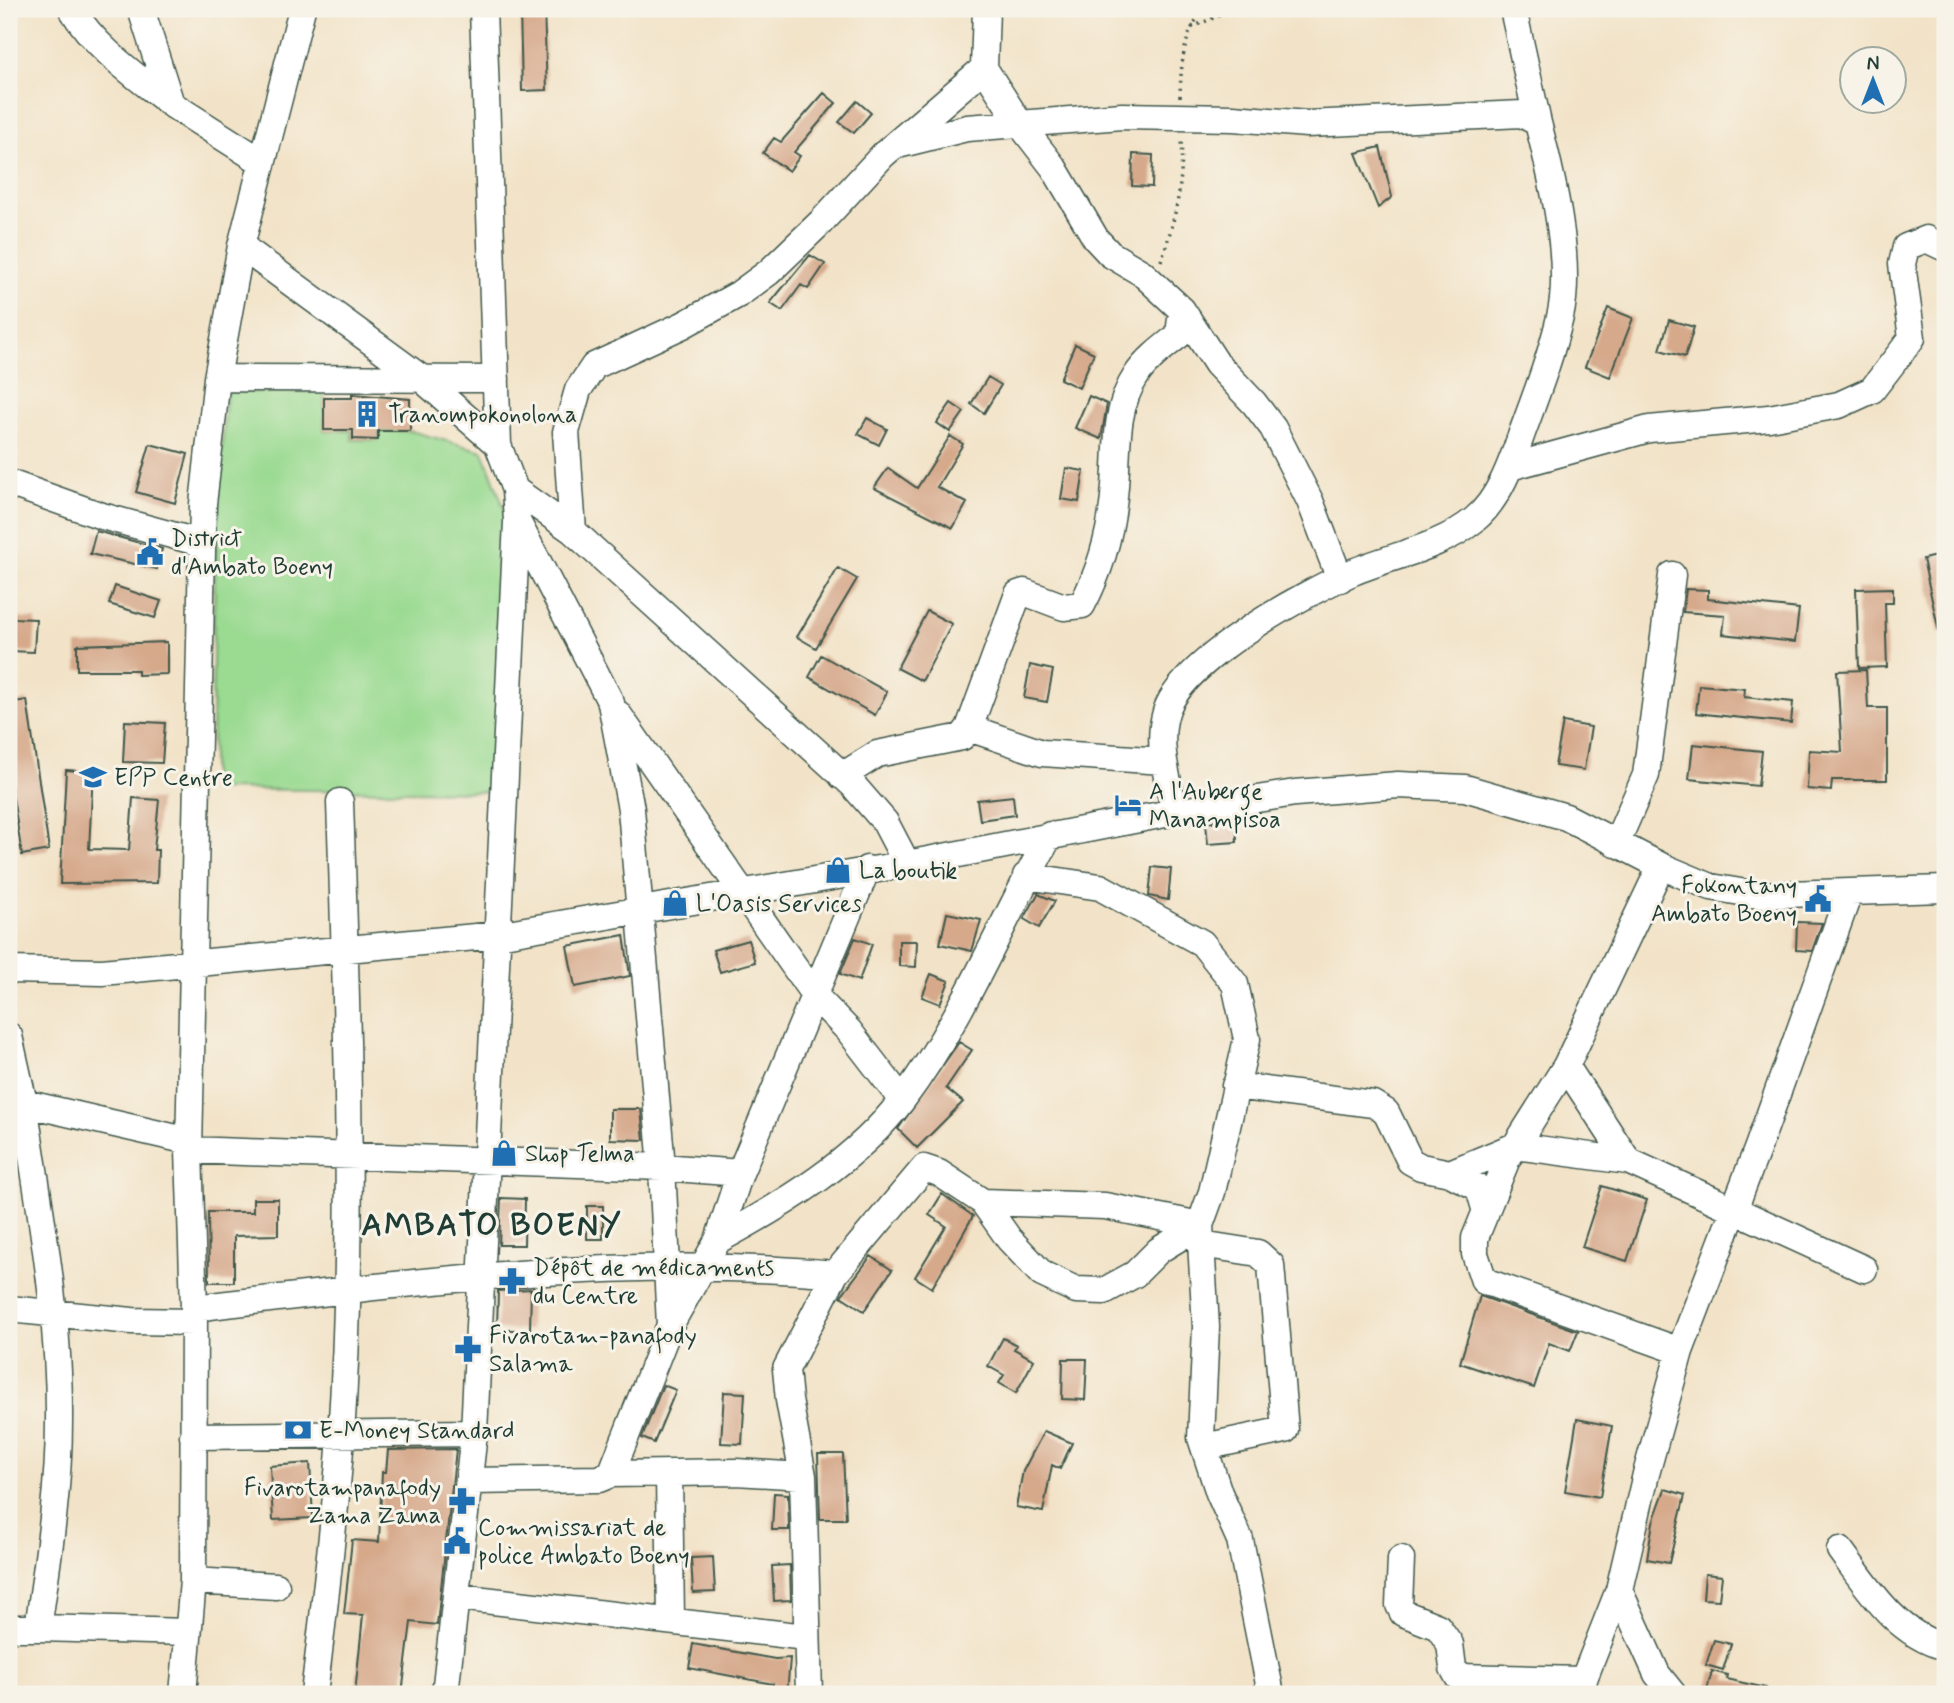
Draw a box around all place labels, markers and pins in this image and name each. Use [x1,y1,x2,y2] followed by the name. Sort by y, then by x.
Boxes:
[352,399,382,429] building icon: Tranompokonolona
[388,400,577,431] place label: Tranompokonolona
[171,524,333,583] place label: District d'Ambato Boeny
[135,537,165,567] public building icon: District d'Ambato Boeny
[78,762,108,792] school or university icon: EPP Centre
[114,763,233,794] place label: EPP Centre
[1149,777,1281,836] place label: A l'Auberge Manampisoa
[1113,790,1143,820] hotel icon: A l'Auberge Manampisoa
[823,855,853,885] shop icon: La boutik
[859,856,957,887] place label: La boutik
[1651,871,1797,930] place label: Fokontany Ambato Boeny
[1803,884,1833,914] public building icon: Fokontany Ambato Boeny
[660,888,690,918] shop icon: L'Oasis Services
[696,889,862,920] place label: L'Oasis Services
[489,1138,519,1168] shop icon: Shop Telma
[525,1139,635,1170] place label: Shop Telma
[533,1253,774,1312] place label: Dépôt de médicaments du Centre
[497,1266,527,1296] pharmacy icon: Dépôt de médicaments du Centre
[489,1321,697,1380] place label: Fivarotam-panafody Salama
[453,1334,483,1364] pharmacy icon: Fivarotam-panafody Salama
[283,1415,313,1445] bank icon: E-Money Standard
[319,1416,515,1447] place label: E-Money Standard
[244,1473,441,1532] place label: Fivarotampanafody Zama Zama
[447,1486,477,1516] pharmacy icon: Fivarotampanafody Zama Zama
[478,1513,690,1572] place label: Commissariat de police Ambato Boeny
[442,1526,472,1556] public building icon: Commissariat de police Ambato Boeny

